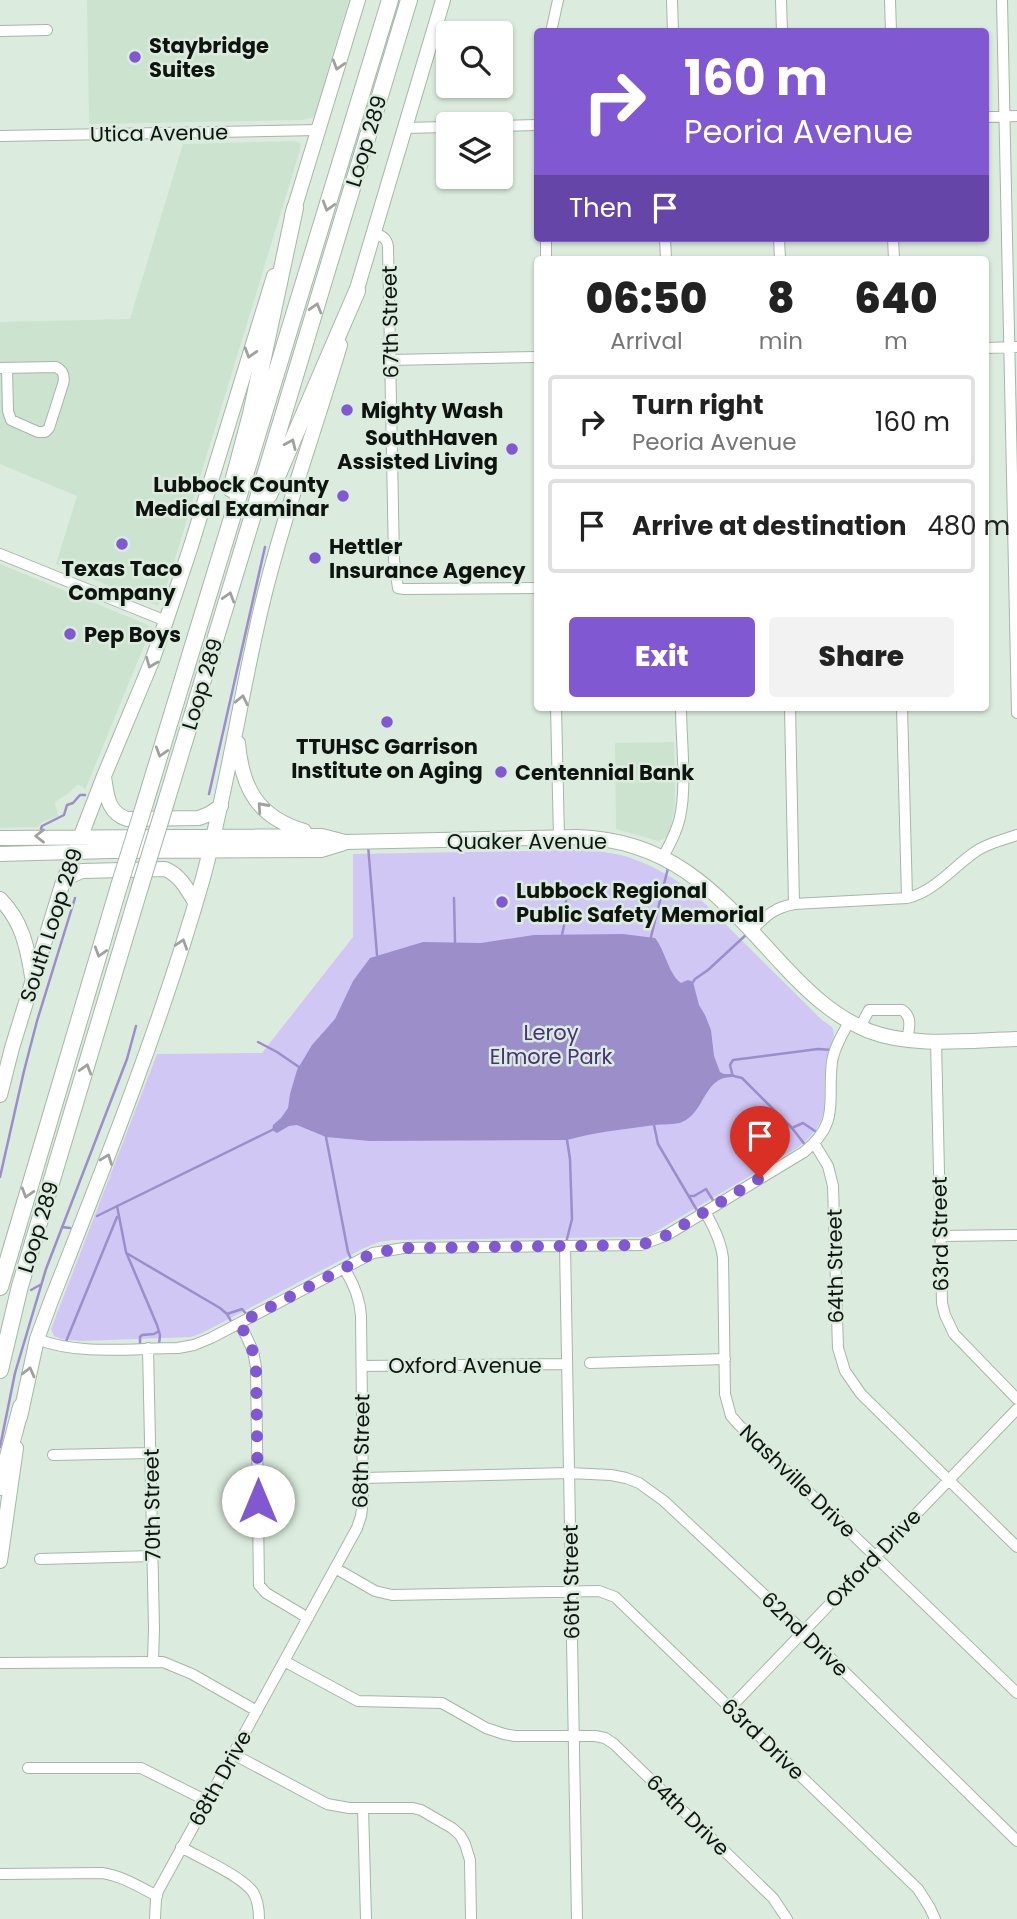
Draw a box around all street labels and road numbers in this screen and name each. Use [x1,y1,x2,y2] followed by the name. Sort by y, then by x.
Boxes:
[338,92,394,190] street label: Loop 289
[90,117,228,149] street label: Utica Avenue
[375,265,405,379] street label: 67th Street
[174,635,230,733] street label: Loop 289
[447,827,607,856] street label: Quaker Avenue
[12,844,90,1006] street label: South Loop 289
[925,1176,955,1292] street label: 63rd Street
[10,1178,66,1276] street label: Loop 289
[820,1208,850,1324] street label: 64th Street
[388,1351,542,1380] street label: Oxford Avenue
[346,1393,376,1509] street label: 68th Street
[733,1418,863,1544] street label: Nashville Drive
[137,1448,167,1562] street label: 70th Street
[818,1502,928,1614] street label: Oxford Drive
[555,1524,587,1640] street label: 66th Street
[755,1585,855,1683] street label: 62nd Drive
[715,1692,811,1786] street label: 63rd Drive
[182,1725,258,1831] street label: 68th Drive
[640,1768,736,1862] street label: 64th Drive

